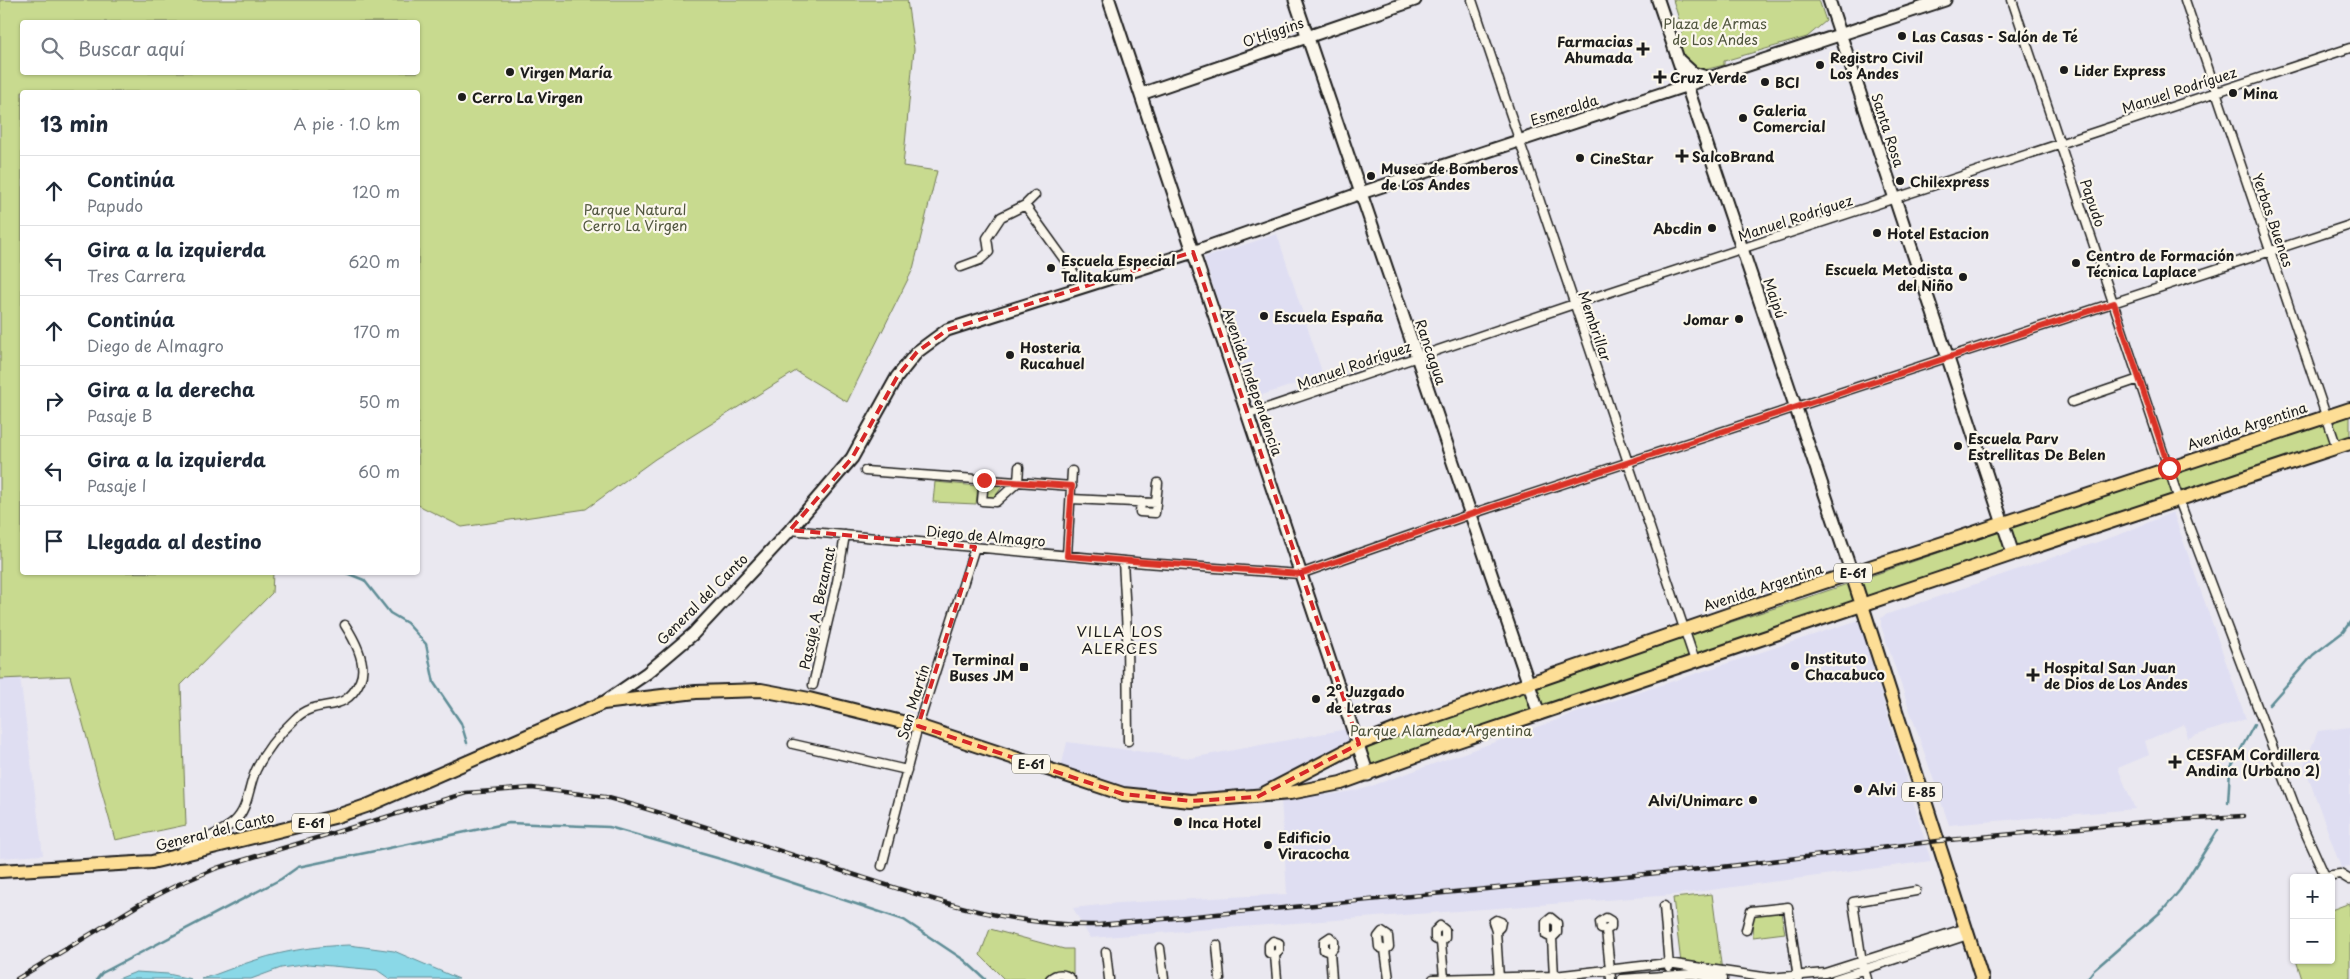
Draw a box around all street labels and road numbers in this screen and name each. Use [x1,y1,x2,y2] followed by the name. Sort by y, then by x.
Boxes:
[1239,12,1307,52] street label: O'Higgins
[2119,61,2239,118] street label: Manuel Rodríguez
[1527,89,1601,131] street label: Esmeralda
[1866,90,1910,170] street label: Santa Rosa
[2247,170,2299,270] street label: Yerbas Buenas
[2075,176,2111,230] street label: Papudo
[1735,189,1855,246] street label: Manuel Rodríguez
[1758,275,1792,321] street label: Maipú
[1573,288,1617,365] street label: Membrillar
[1218,305,1288,459] street label: Avenida Independencia
[1410,316,1452,388] street label: Rancagua
[1294,336,1414,394] street label: Manuel Rodríguez
[2184,397,2310,455] street label: Avenida Argentina
[926,520,1047,552] street label: Diego de Almagro
[794,545,840,671] street label: Pasaje A. Bezamat
[652,548,753,649] street label: General del Canto
[1700,558,1826,616] street label: Avenida Argentina
[1834,564,1872,582] road number: E-61
[892,662,934,742] street label: San Martín
[1012,754,1050,774] road number: E-61
[1902,782,1942,802] road number: E-85
[153,806,277,856] street label: General del Canto
[292,814,330,832] road number: E-61

